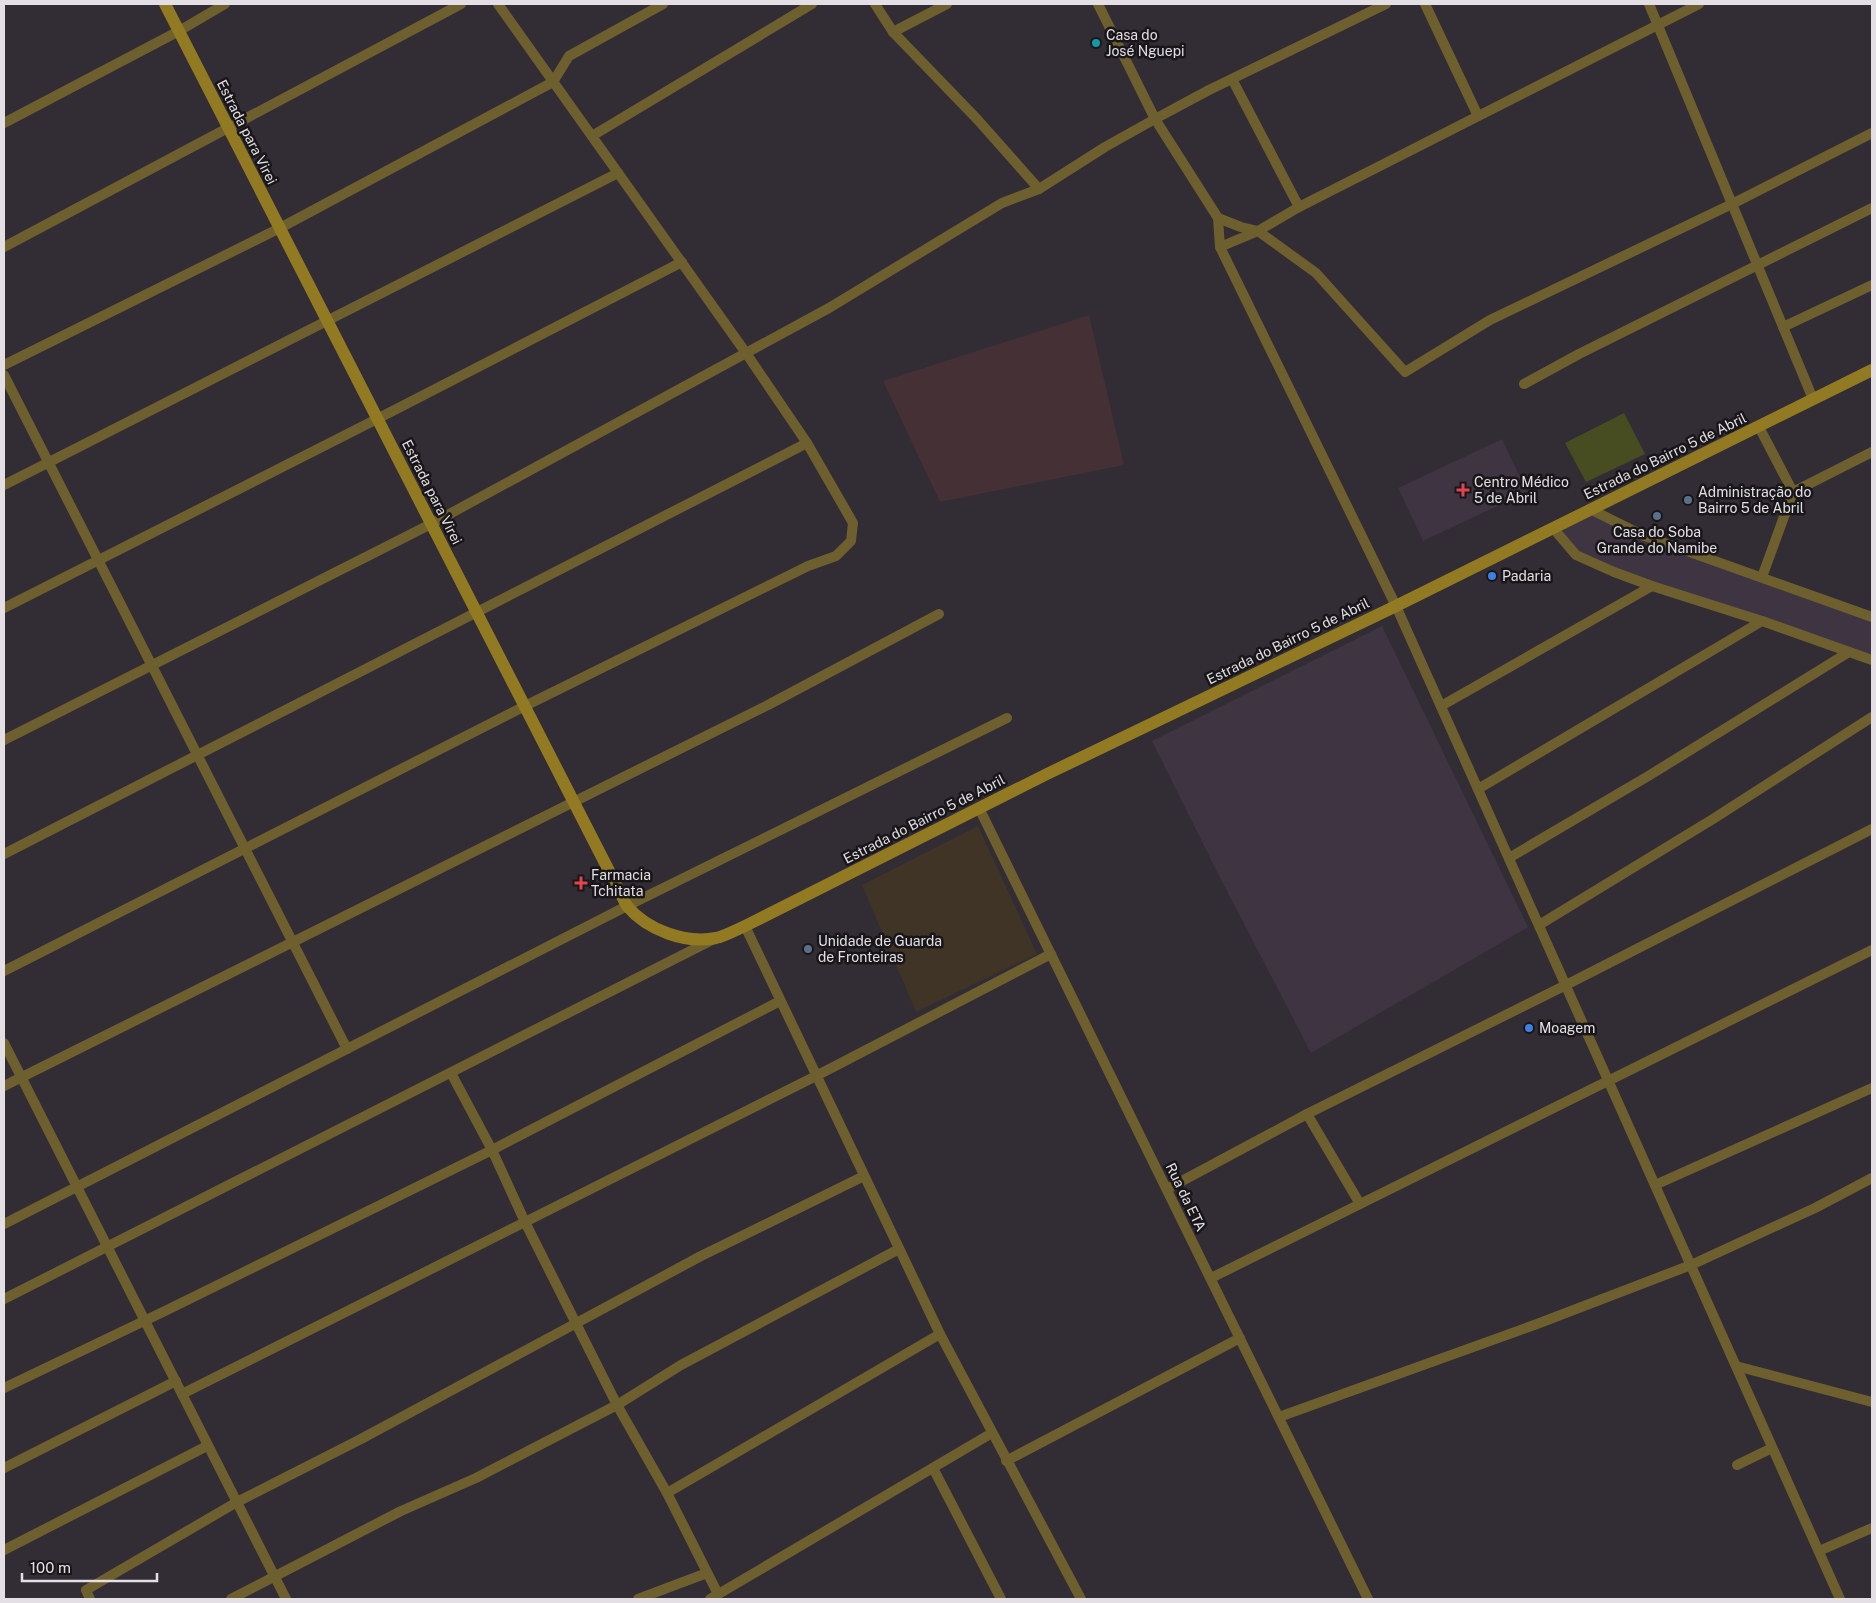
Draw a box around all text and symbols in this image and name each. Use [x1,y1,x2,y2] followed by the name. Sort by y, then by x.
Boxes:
[1106,27,1184,59] place label: Casa do José Nguepi
[1090,37,1102,49] marker: Casa do José Nguepi
[214,77,280,187] street label: Estrada para Virei
[1581,410,1749,502] street label: Estrada do Bairro 5 de Abril
[399,437,465,547] street label: Estrada para Virei
[1474,474,1569,506] place label: Centro Médico 5 de Abril
[1456,483,1470,497] marker: Centro Médico 5 de Abril
[1698,484,1811,516] place label: Administração do Bairro 5 de Abril
[1682,494,1694,506] marker: Administração do Bairro 5 de Abril
[1651,510,1663,522] marker: Casa do Soba Grande do Namibe
[1597,524,1717,556] place label: Casa do Soba Grande do Namibe
[1502,568,1551,584] place label: Padaria
[1486,570,1498,582] marker: Padaria
[1204,595,1372,687] street label: Estrada do Bairro 5 de Abril
[841,771,1007,867] street label: Estrada do Bairro 5 de Abril
[591,867,651,899] place label: Farmacia Tchitata
[575,877,587,889] marker: Farmacia Tchitata
[818,933,942,965] place label: Unidade de Guarda de Fronteiras
[802,943,814,955] marker: Unidade de Guarda de Fronteiras
[1539,1020,1595,1036] place label: Moagem
[1523,1022,1535,1034] marker: Moagem
[1163,1160,1209,1234] street label: Rua da ETA
[22,1550,158,1582] scale bar
[30,1559,71,1576] text: 100 m

